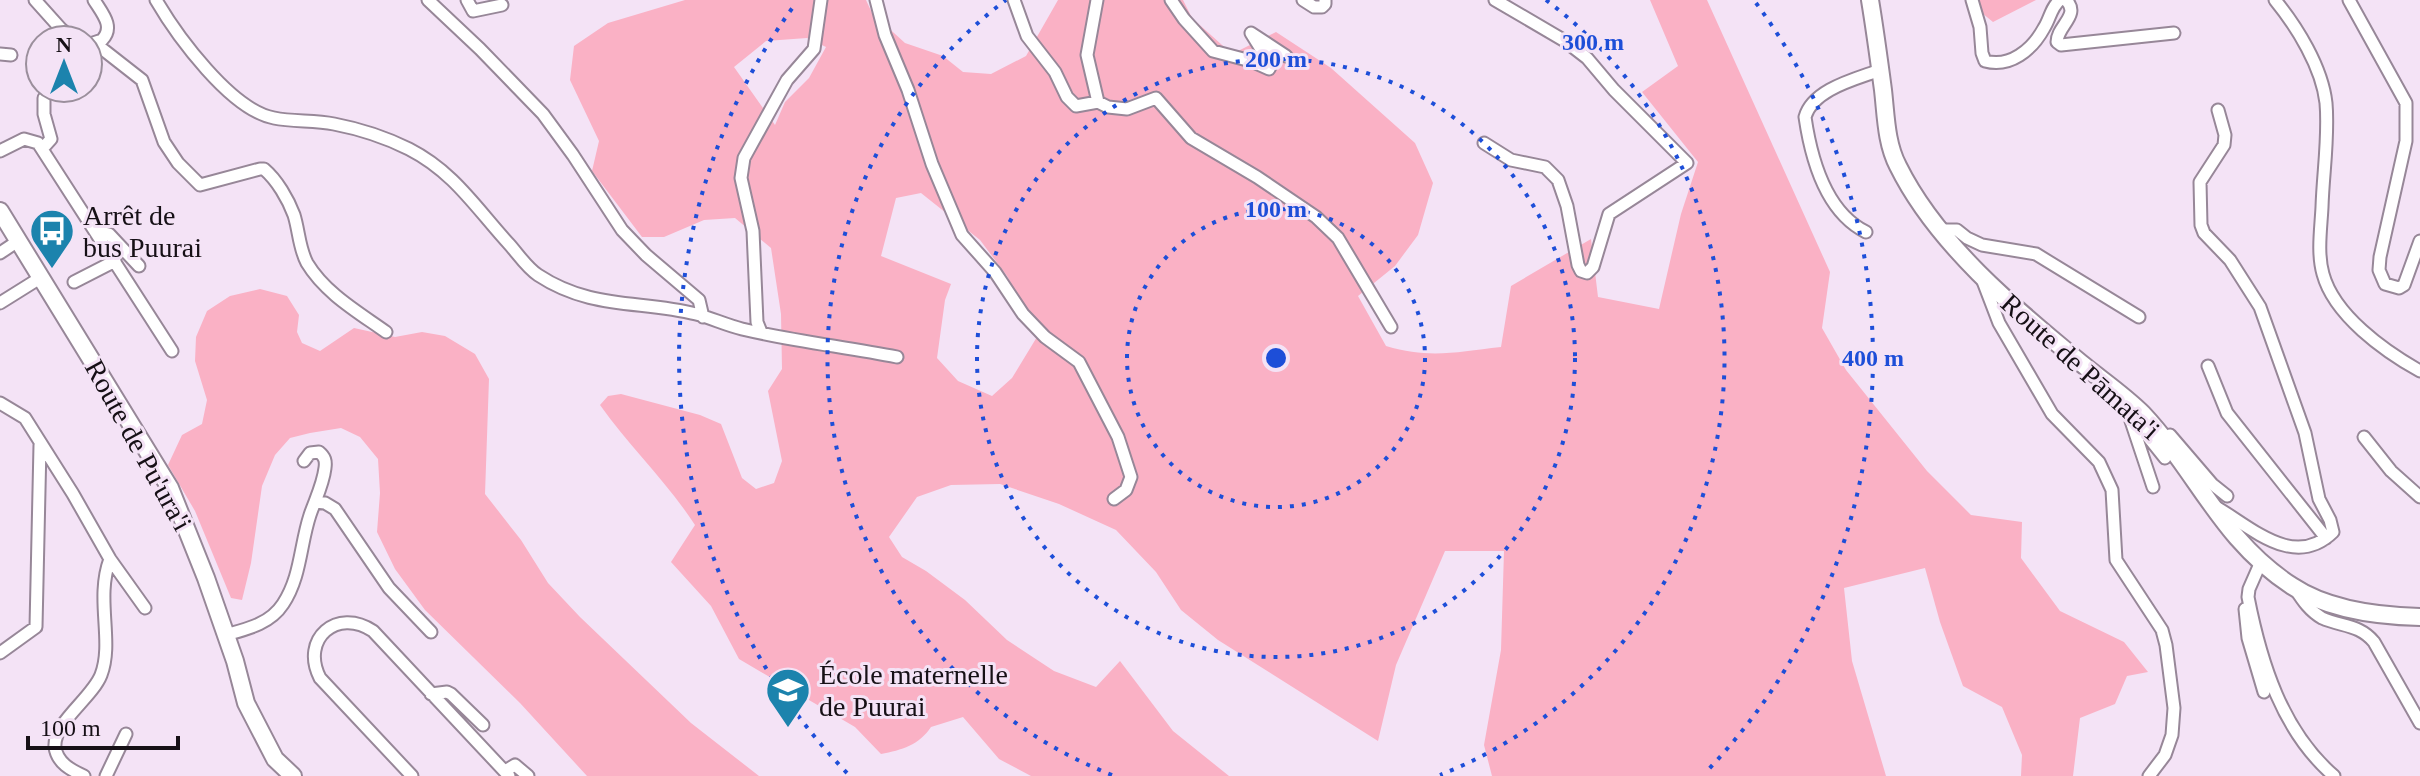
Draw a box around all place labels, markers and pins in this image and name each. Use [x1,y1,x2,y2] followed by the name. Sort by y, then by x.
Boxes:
[83,200,202,263] place label: Arrêt de bus Puurai
[28,207,76,270] bus stop icon: Arrêt de bus Puurai
[1262,344,1290,372] centre of rings
[819,659,1008,722] place label: École maternelle de Puurai
[764,666,812,729] school or university icon: École maternelle de Puurai

